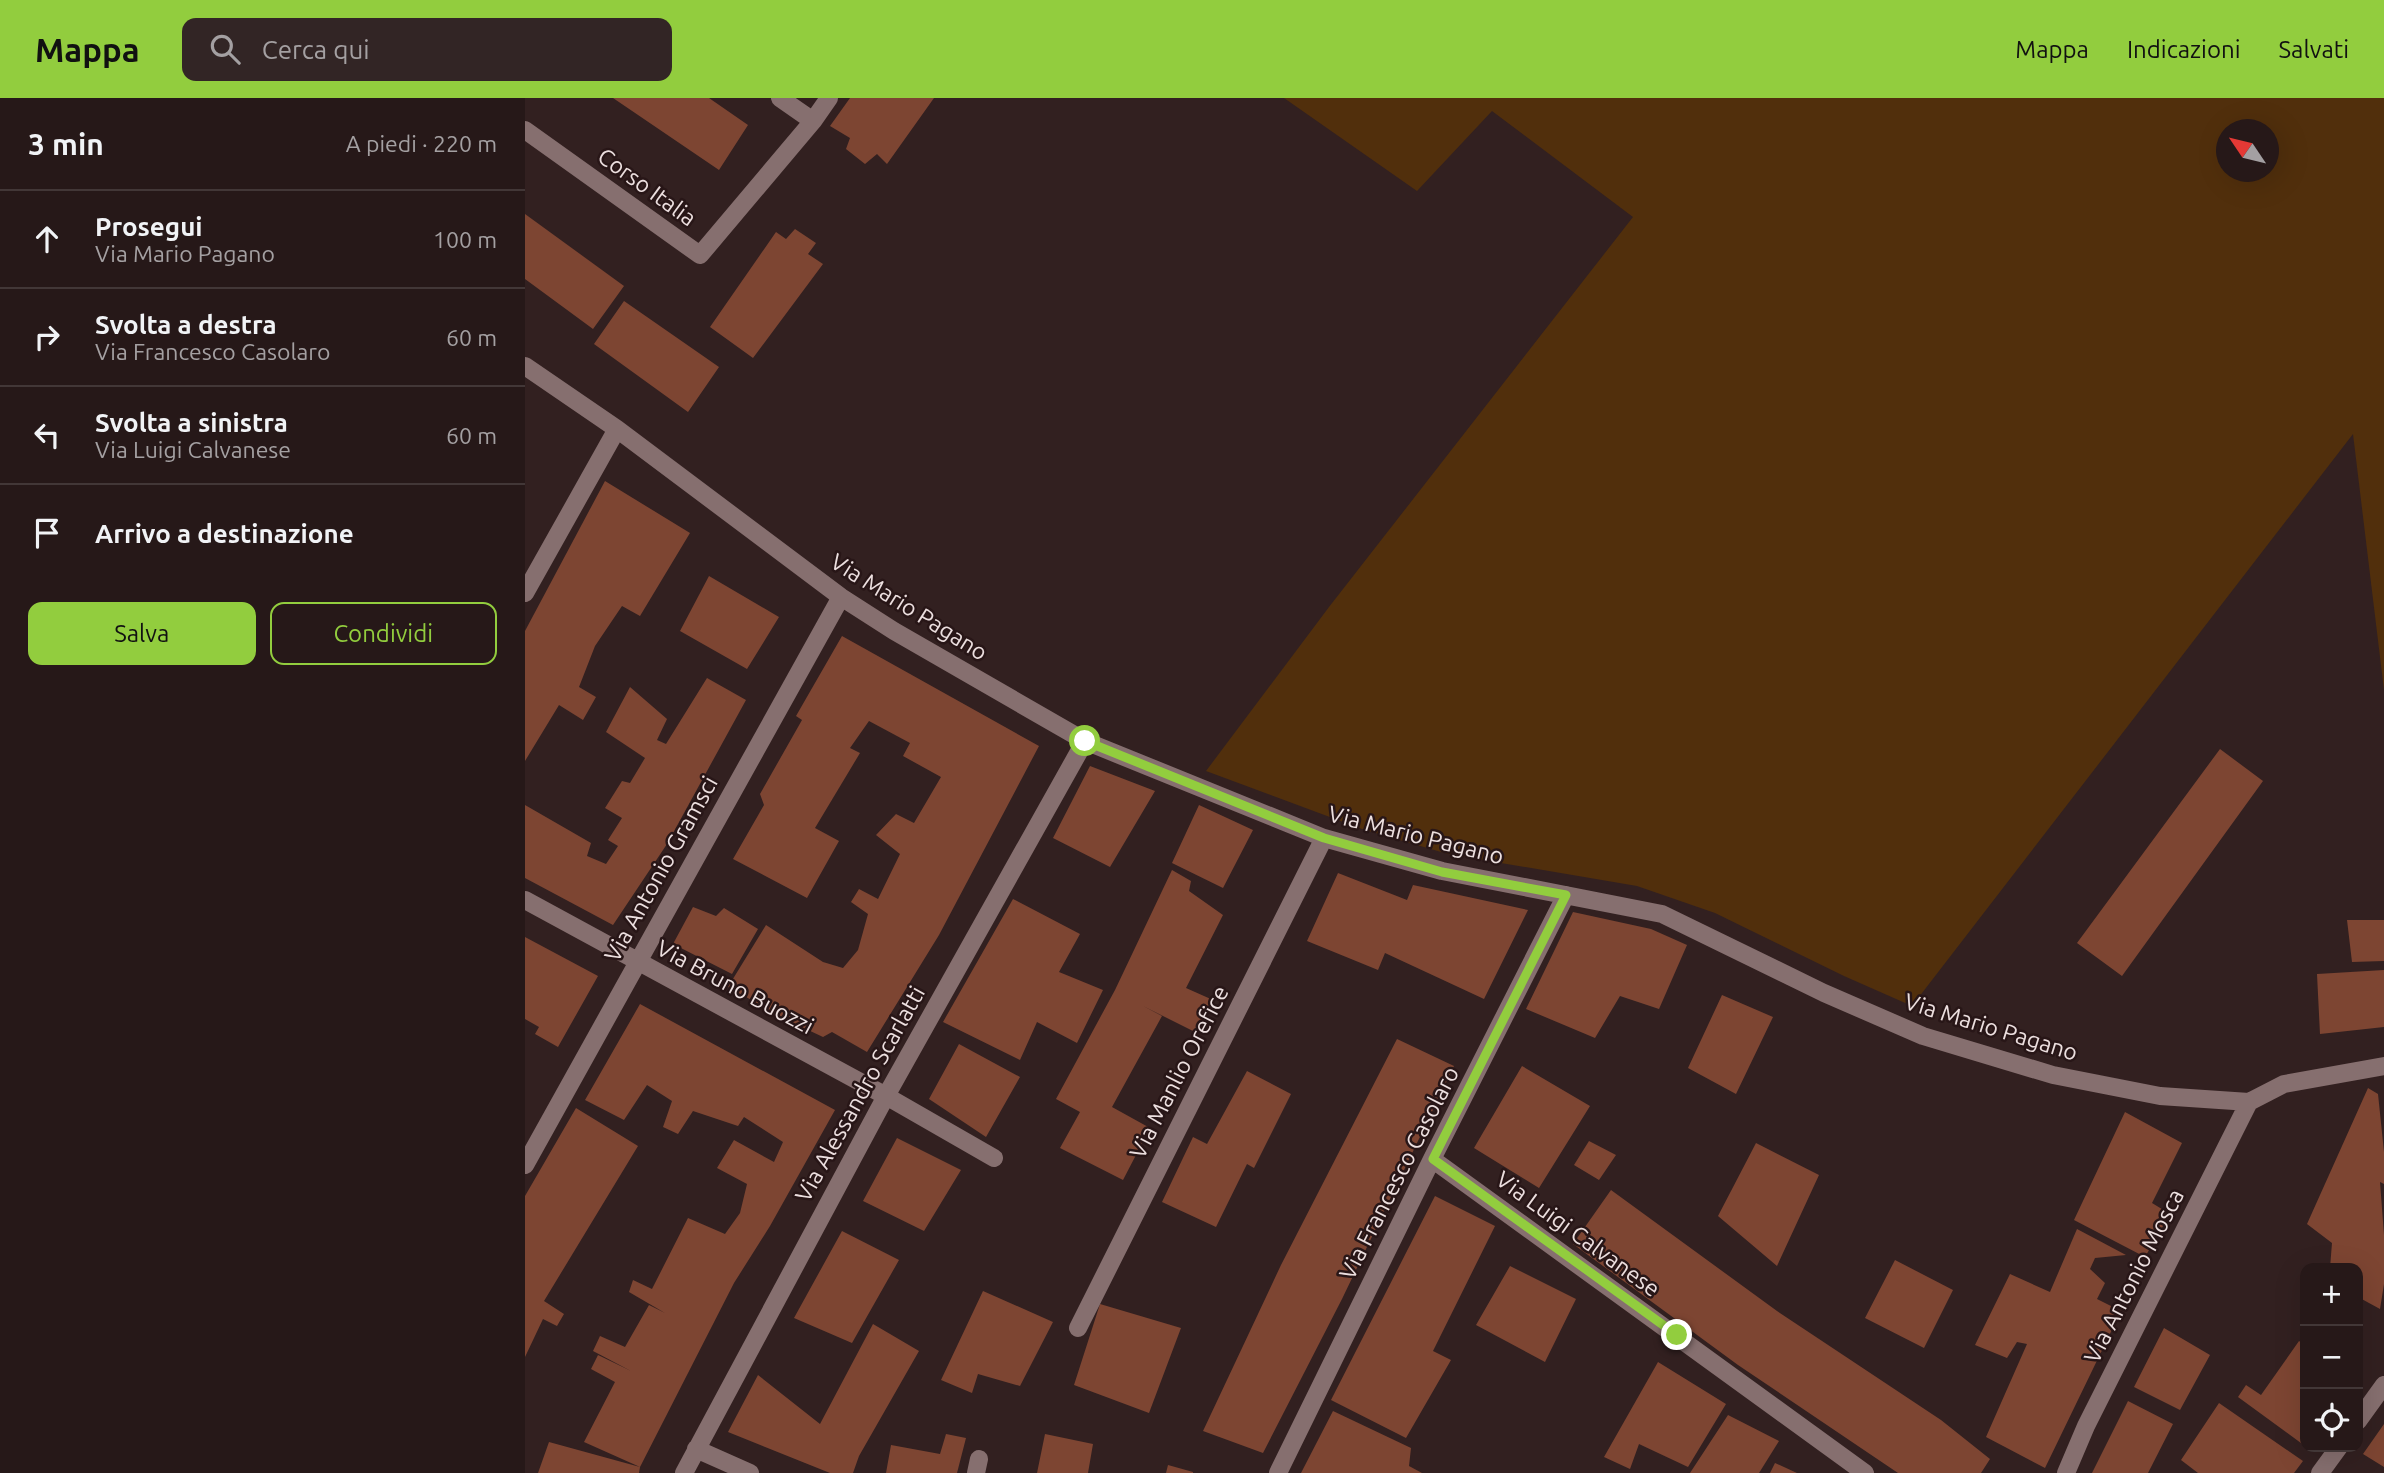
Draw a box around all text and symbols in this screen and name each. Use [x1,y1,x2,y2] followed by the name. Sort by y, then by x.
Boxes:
[182,18,672,81] search box
[206,30,244,68] icon: search
[35,31,140,68] text: Mappa
[262,35,370,64] text: Cerca qui
[2015,36,2089,63] text: Mappa
[2127,36,2241,63] text: Indicazioni
[2279,36,2349,63] text: Salvati
[2216,119,2279,182] north arrow
[28,127,104,161] text: 3 min
[346,131,497,156] text: A piedi · 220 m
[593,143,701,231] street label: Corso Italia
[95,212,203,241] text: Prosegui
[28,220,66,258] icon: ahead
[433,227,497,252] text: 100 m
[95,241,275,266] text: Via Mario Pagano
[95,310,277,339] text: Svolta a destra
[28,318,66,356] icon: right
[446,325,497,350] text: 60 m
[95,339,330,364] text: Via Francesco Casolaro
[95,408,288,437] text: Svolta a sinistra
[28,416,66,454] icon: left
[446,423,497,448] text: 60 m
[95,437,291,462] text: Via Luigi Calvanese
[28,514,66,552] icon: arrive
[95,519,354,548] text: Arrivo a destinazione
[826,548,992,665] street label: Via Mario Pagano
[28,602,256,665] button: Salva
[270,602,497,665] button: Condividi
[1069,725,1100,756] route start
[599,772,722,966] street label: Via Antonio Gramsci
[1326,801,1506,868] street label: Via Mario Pagano
[653,935,818,1038] street label: Via Bruno Buozzi
[1124,981,1233,1162] street label: Via Manlio Orefice
[790,982,929,1206] street label: Via Alessandro Scarlatti
[1901,988,2081,1065] street label: Via Mario Pagano
[1334,1062,1463,1283] street label: Via Francesco Casolaro
[1492,1166,1665,1301] street label: Via Luigi Calvanese
[2079,1185,2188,1367] street label: Via Antonio Mosca
[2300,1263,2363,1452] map controls
[2300,1263,2363,1326] button: +
[1661,1319,1692,1350] route end
[2300,1326,2363,1389] button: −
[2300,1389,2363,1452] button: locate

